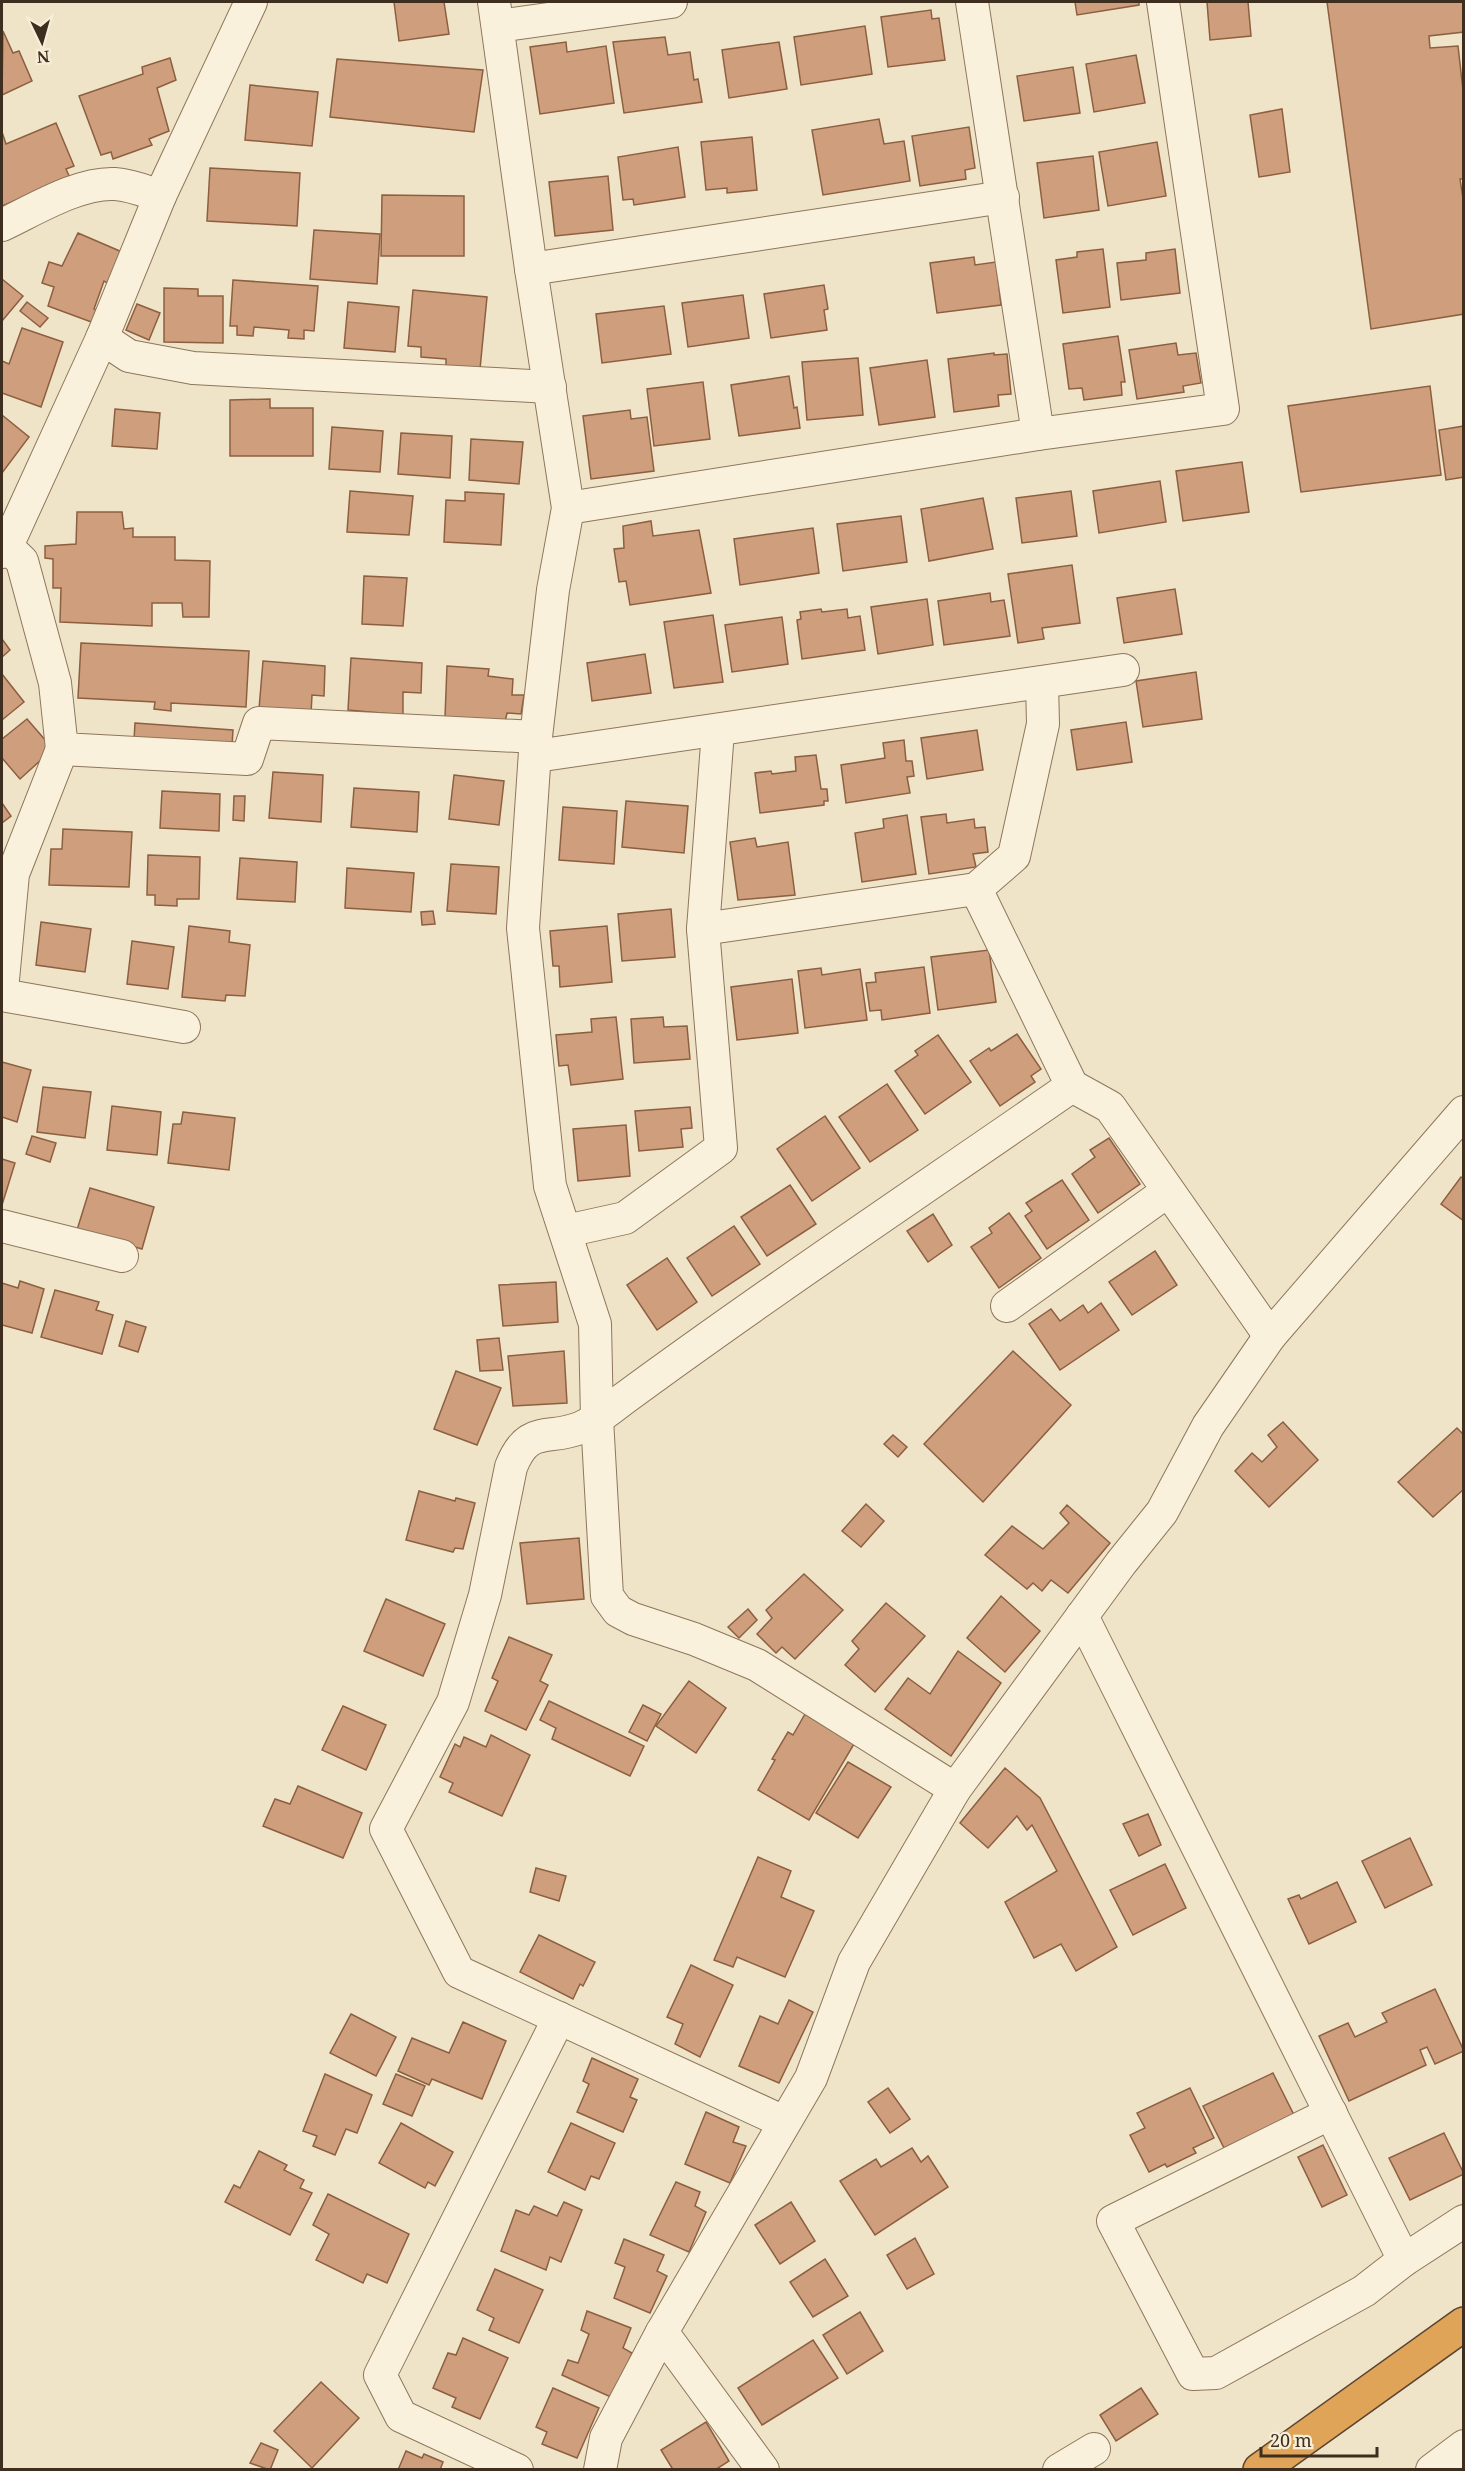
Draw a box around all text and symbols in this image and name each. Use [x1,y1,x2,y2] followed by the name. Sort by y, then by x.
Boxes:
[12,12,72,72] north arrow
[36,45,51,68] text: N
[1261,2420,1376,2458] scale bar
[1270,2428,1312,2452] text: 20 m

